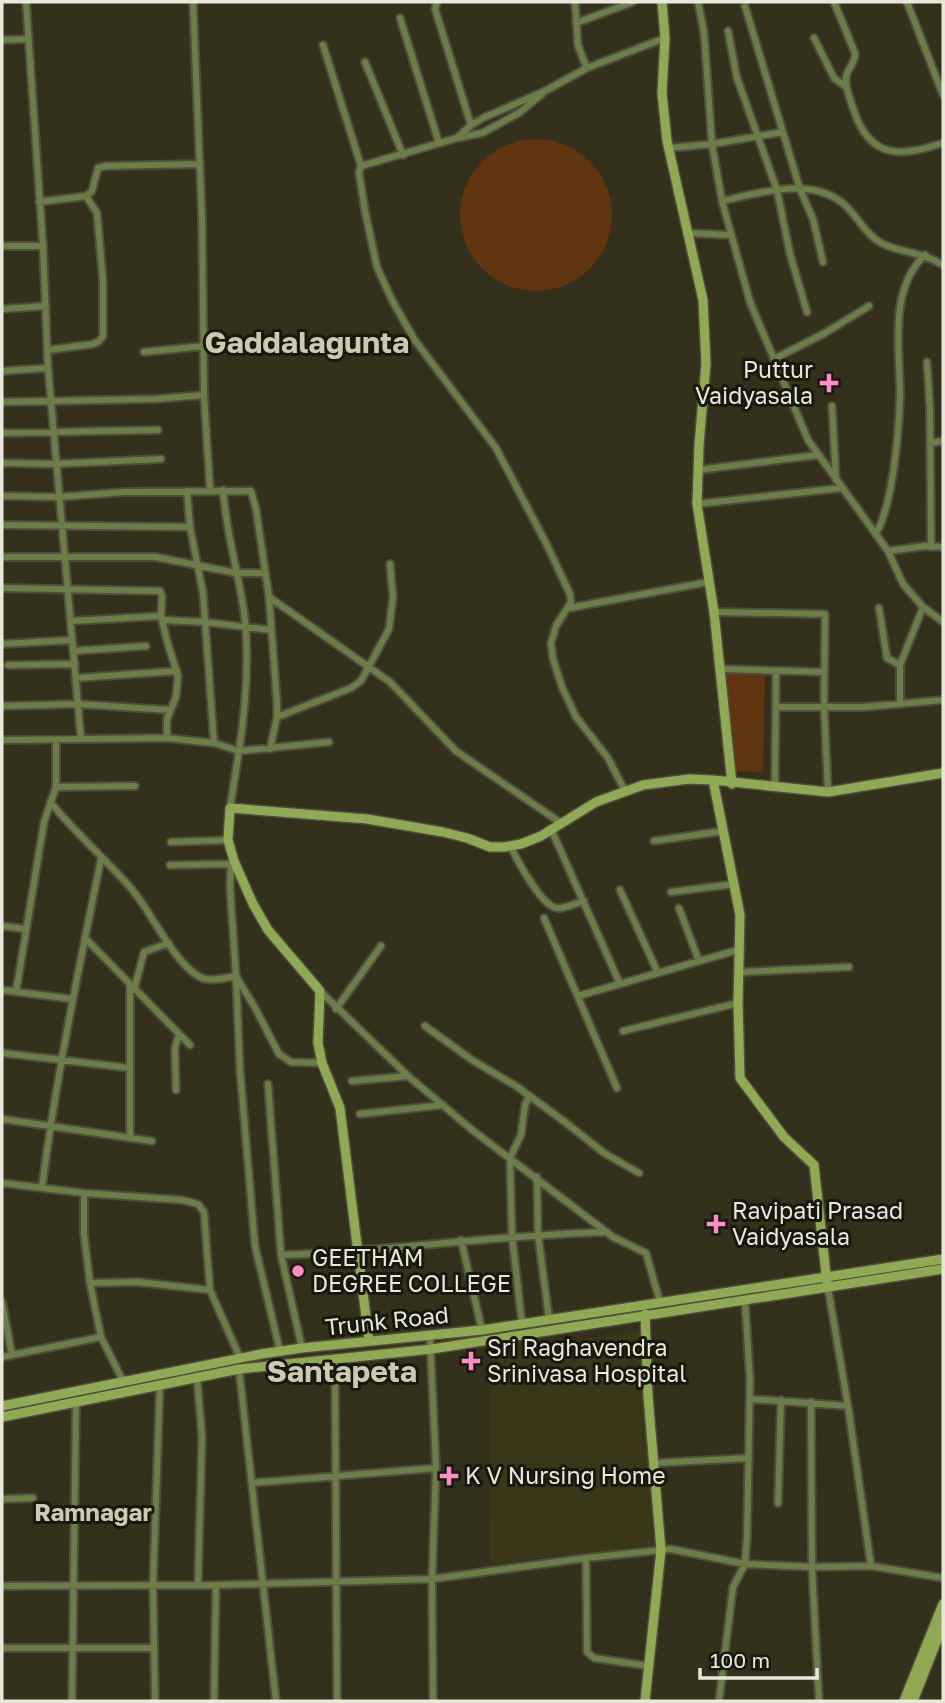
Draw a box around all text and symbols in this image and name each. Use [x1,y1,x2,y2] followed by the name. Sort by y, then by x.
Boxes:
[204,324,410,360] district label: Gaddalagunta
[695,355,813,409] place label: Puttur Vaidyasala
[819,373,839,393] marker: Puttur Vaidyasala
[732,1196,903,1250] place label: Ravipati Prasad Vaidyasala
[706,1214,726,1234] marker: Ravipati Prasad Vaidyasala
[312,1243,511,1297] place label: GEETHAM DEGREE COLLEGE
[290,1263,306,1279] marker: GEETHAM DEGREE COLLEGE
[324,1300,450,1340] street label: Trunk Road
[487,1333,687,1387] place label: Sri Raghavendra Srinivasa Hospital
[461,1351,481,1371] marker: Sri Raghavendra Srinivasa Hospital
[267,1353,417,1389] district label: Santapeta
[465,1461,666,1489] place label: K V Nursing Home
[439,1466,459,1486] marker: K V Nursing Home
[34,1497,152,1526] district label: Ramnagar
[700,1636,817,1680] scale bar
[710,1647,770,1673] text: 100 m

